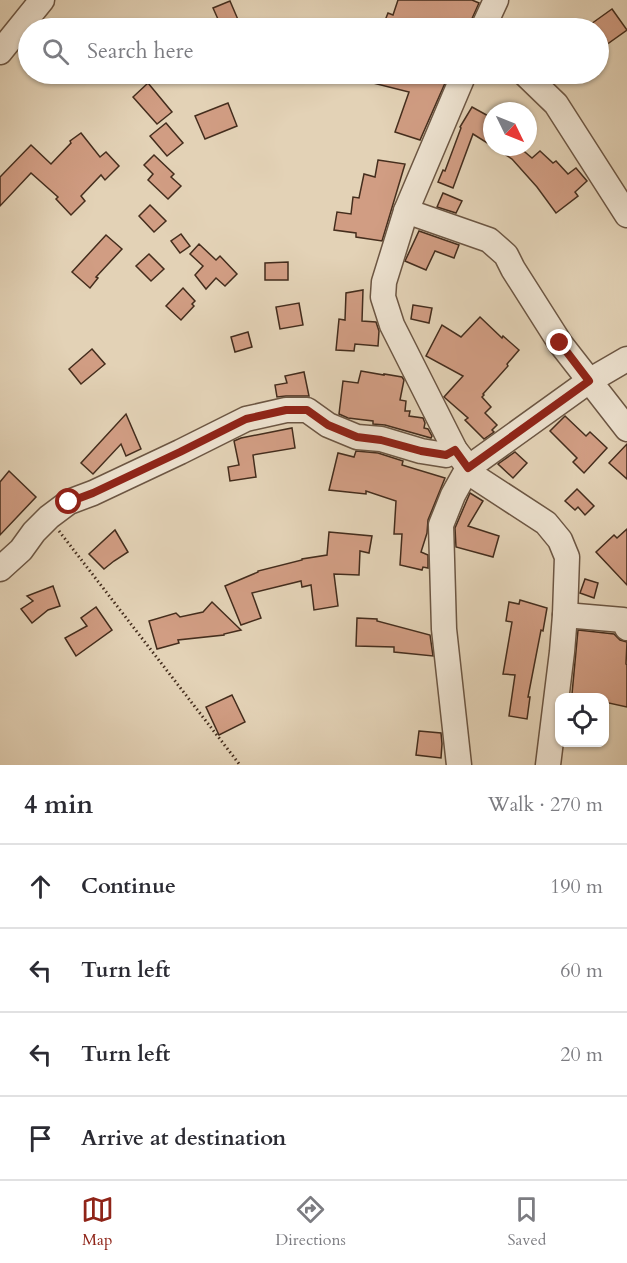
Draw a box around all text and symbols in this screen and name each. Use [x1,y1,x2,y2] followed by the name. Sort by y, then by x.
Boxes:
[18,18,609,84] search box
[39,35,72,68] icon: search
[87,36,194,66] text: Search here
[483,102,537,156] north arrow
[546,329,572,355] route end
[55,488,81,514] route start
[555,693,609,747] map controls
[555,693,609,747] button: locate
[24,787,93,822] text: 4 min
[488,791,603,818] text: Walk · 270 m
[24,870,57,903] icon: ahead
[81,871,176,901] text: Continue
[550,873,603,900] text: 190 m
[24,954,57,987] icon: left
[81,955,170,985] text: Turn left
[560,957,603,984] text: 60 m
[24,1038,57,1071] icon: left
[81,1039,170,1069] text: Turn left
[560,1041,603,1068] text: 20 m
[24,1122,57,1155] icon: arrive
[81,1123,286,1153] text: Arrive at destination
[81,1193,114,1251] tab: Map
[275,1193,346,1251] tab: Directions
[507,1193,546,1251] tab: Saved

